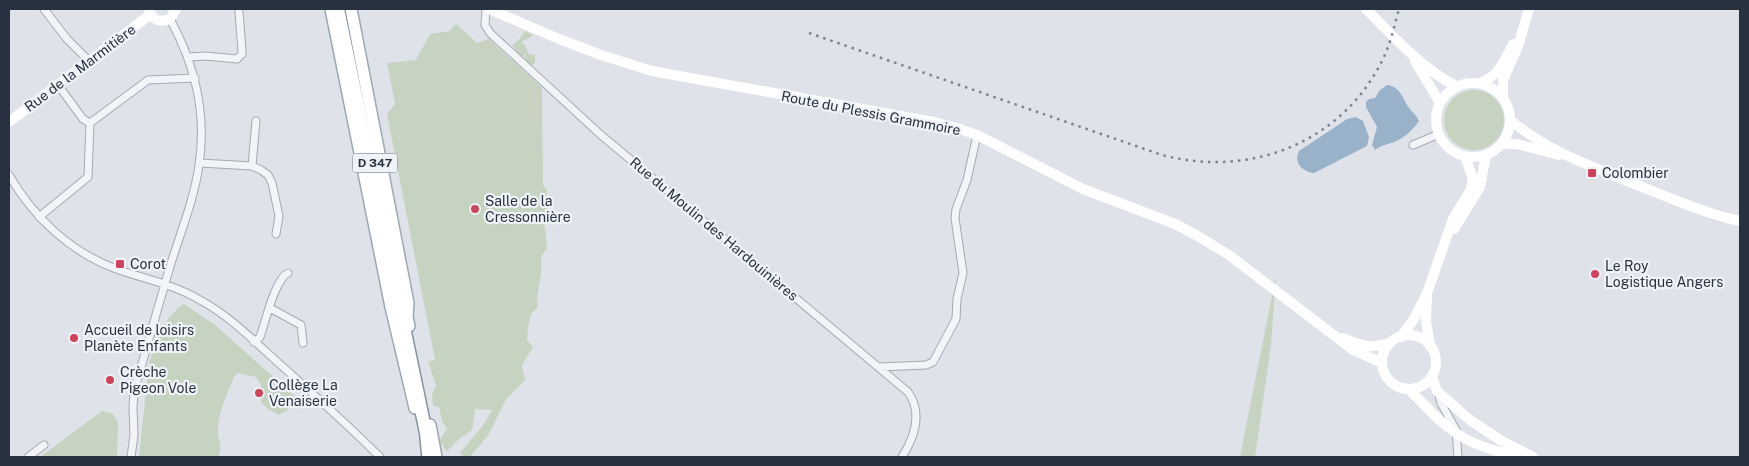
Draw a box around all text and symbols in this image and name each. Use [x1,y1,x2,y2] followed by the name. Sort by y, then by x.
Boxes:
[21,21,139,115] street label: Rue de la Marmitière
[780,88,962,138] street label: Route du Plessis Grammoire
[352,154,398,172] road number: D 347
[627,154,801,304] street label: Rue du Moulin des Hardouinières
[1602,165,1669,181] place label: Colombier
[1586,167,1598,179] marker: Colombier
[485,193,571,225] place label: Salle de la Cressonnière
[469,203,481,215] marker: Salle de la Cressonnière
[130,256,166,272] place label: Corot
[114,258,126,270] marker: Corot
[1605,258,1723,290] place label: Le Roy Logistique Angers
[1589,268,1601,280] marker: Le Roy Logistique Angers
[84,322,194,354] place label: Accueil de loisirs Planète Enfants
[68,332,80,344] marker: Accueil de loisirs Planète Enfants
[120,364,196,396] place label: Crèche Pigeon Vole
[104,374,116,386] marker: Crèche Pigeon Vole
[269,377,338,409] place label: Collège La Venaiserie
[253,387,265,399] marker: Collège La Venaiserie

